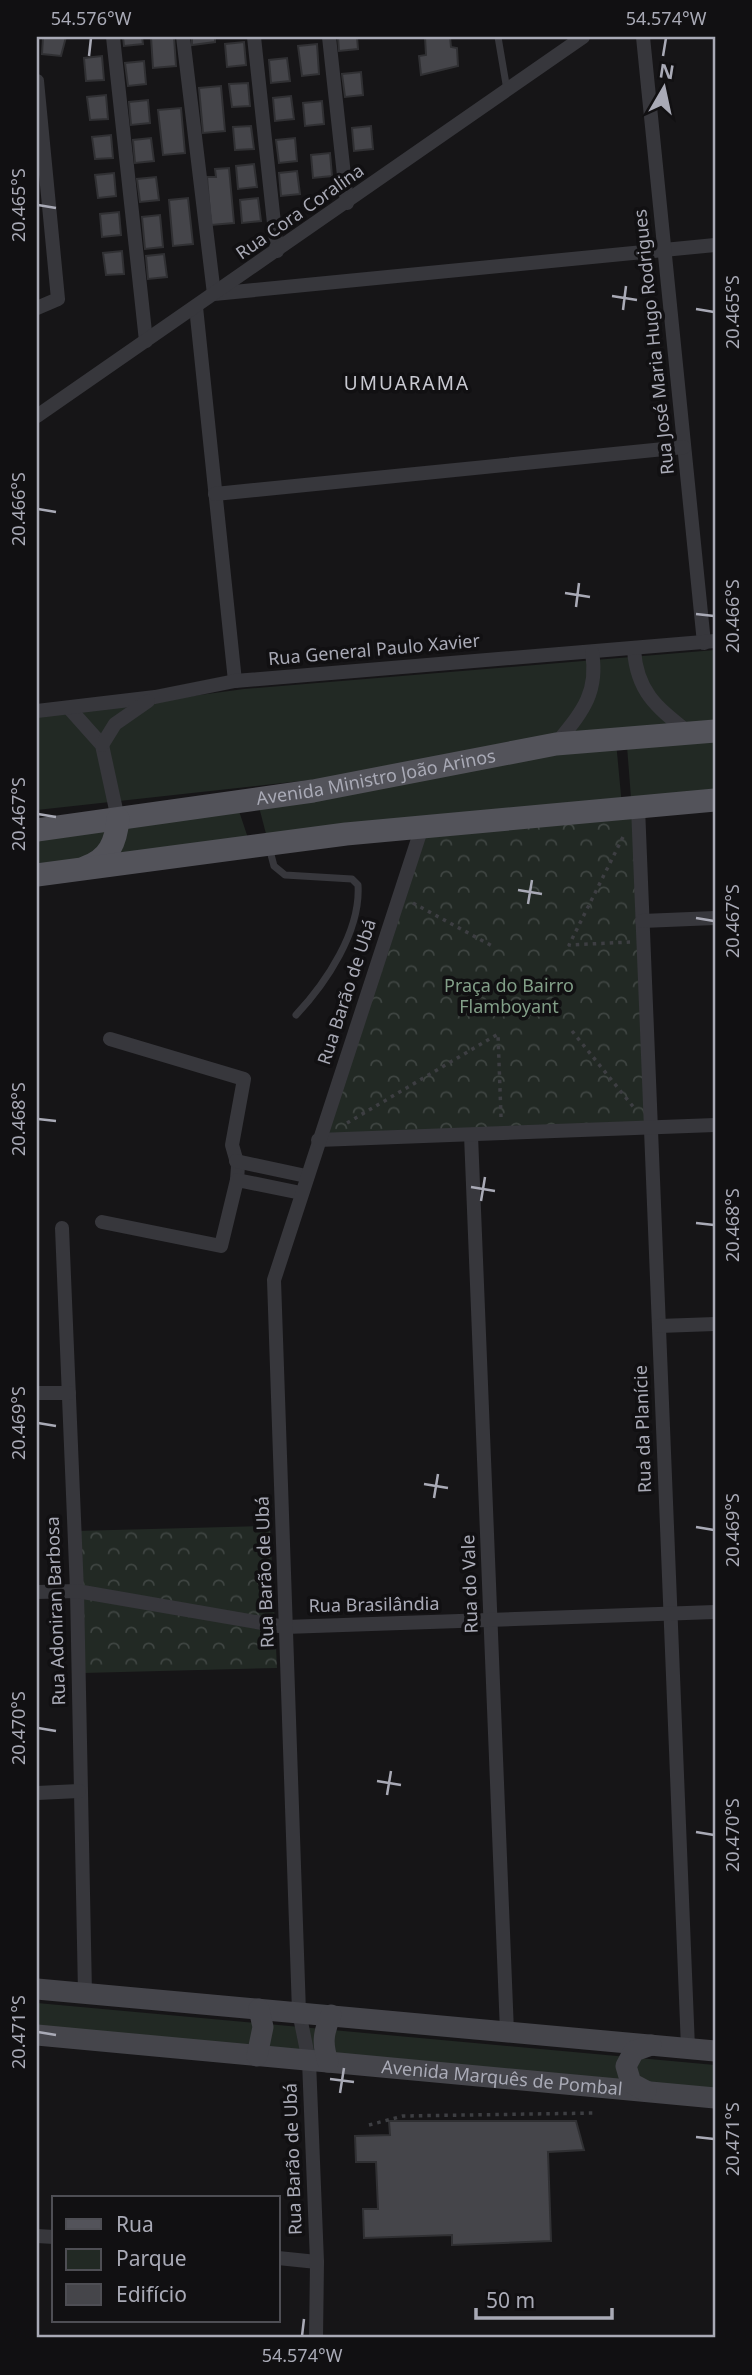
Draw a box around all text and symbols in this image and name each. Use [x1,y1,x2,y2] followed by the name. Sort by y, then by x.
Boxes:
[51,6,132,30] text: 54.576°W
[626,6,707,30] text: 54.574°W
[630,52,700,122] north arrow
[657,57,676,85] text: N
[231,158,368,264] street label: Rua Cora Coralina
[6,168,30,242] text: 20.465°S
[627,208,679,476] street label: Rua José Maria Hugo Rodrigues
[720,275,744,349] text: 20.465°S
[344,370,470,396] district label: UMUARAMA
[6,472,30,546] text: 20.466°S
[720,579,744,653] text: 20.466°S
[267,628,481,670] street label: Rua General Paulo Xavier
[255,743,497,810] street label: Avenida Ministro João Arinos
[6,777,30,851] text: 20.467°S
[720,884,744,958] text: 20.467°S
[311,916,381,1068] street label: Rua Barão de Ubá
[444,973,574,1018] park label: Praça do Bairro Flamboyant
[6,1082,30,1156] text: 20.468°S
[720,1188,744,1262] text: 20.468°S
[628,1365,656,1493] street label: Rua da Planície
[6,1386,30,1460] text: 20.469°S
[720,1493,744,1567] text: 20.469°S
[249,1496,279,1648] street label: Rua Barão de Ubá
[40,1516,70,1706] street label: Rua Adoniran Barbosa
[455,1534,483,1634] street label: Rua do Vale
[308,1591,440,1617] street label: Rua Brasilândia
[6,1691,30,1765] text: 20.470°S
[720,1798,744,1872] text: 20.470°S
[6,1995,30,2069] text: 20.471°S
[380,2054,624,2100] street label: Avenida Marquês de Pombal
[277,2083,307,2235] street label: Rua Barão de Ubá
[720,2102,744,2176] text: 20.471°S
[52,2196,280,2322] legend
[116,2210,154,2238] text: Rua
[116,2244,186,2272] text: Parque
[476,2277,612,2321] scale bar
[116,2280,187,2308] text: Edifício
[486,2286,535,2314] text: 50 m
[262,2343,343,2367] text: 54.574°W

